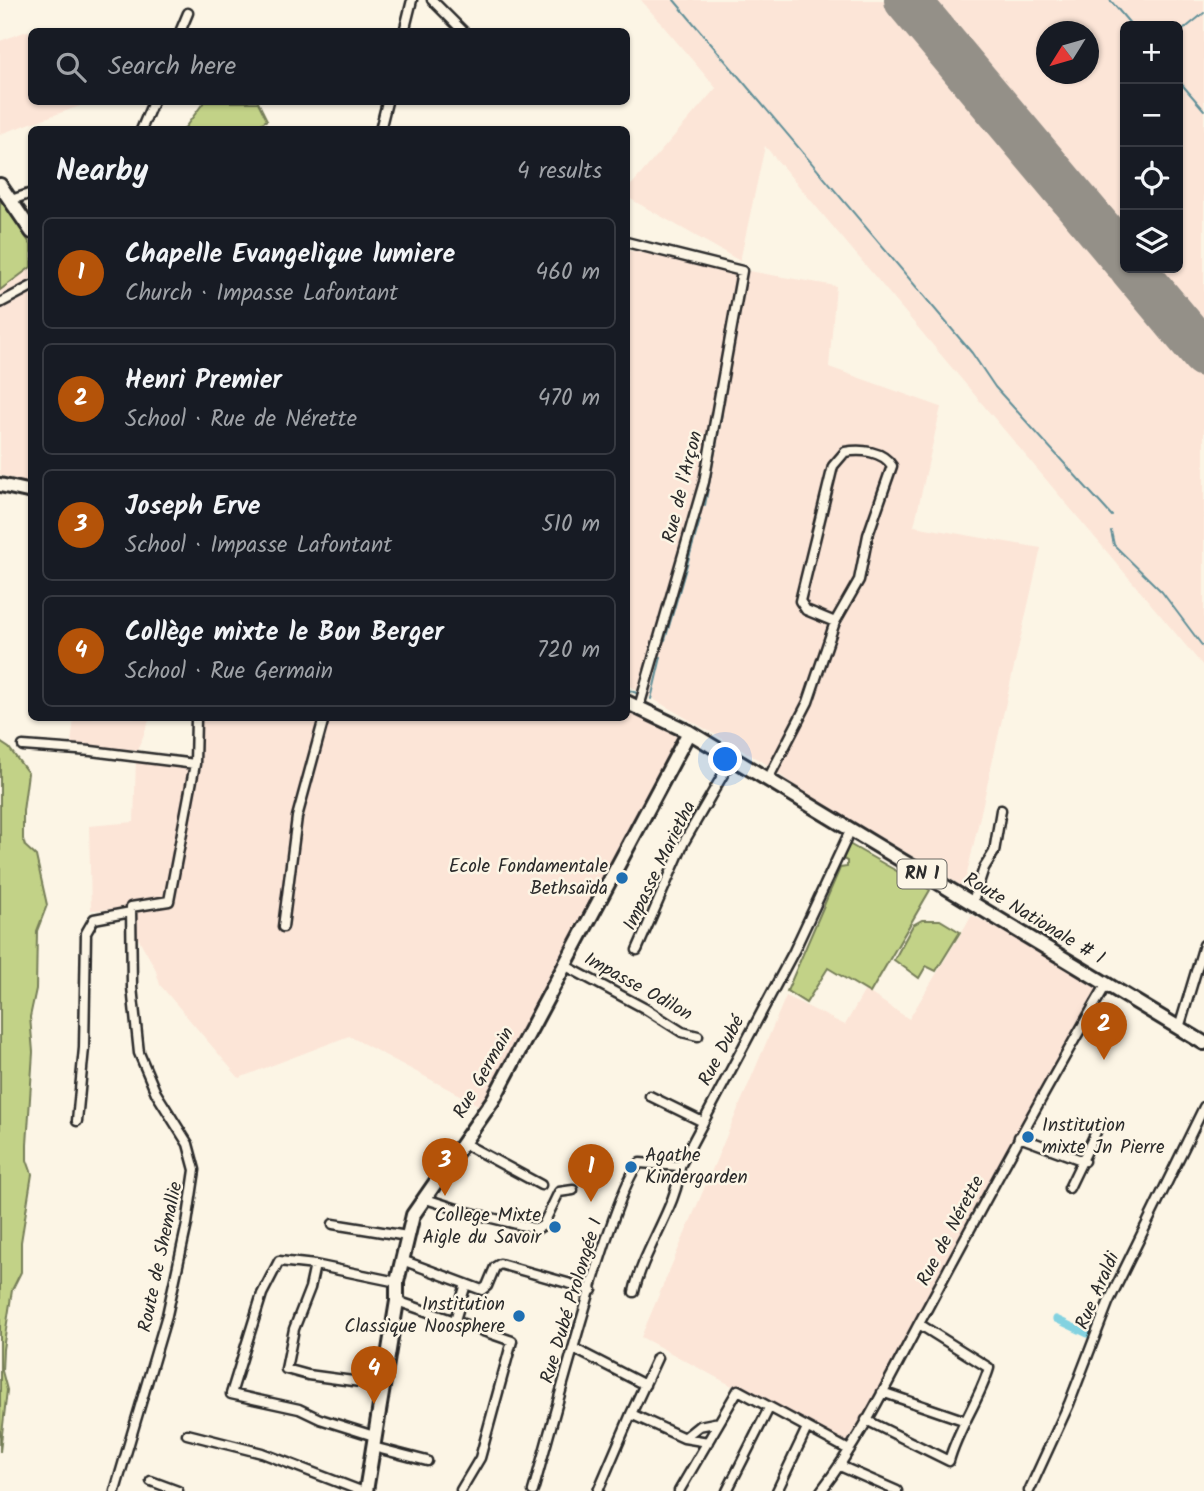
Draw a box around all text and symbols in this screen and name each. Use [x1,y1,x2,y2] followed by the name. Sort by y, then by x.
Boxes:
[1036,21,1099,84] north arrow
[1120,21,1183,273] map controls
[1120,21,1183,84] button: +
[28,28,630,105] search box
[108,46,236,88] text: Search here
[52,48,90,86] icon: search
[1120,84,1183,147] button: −
[1120,147,1183,210] button: locate
[56,148,148,196] text: Nearby
[517,154,602,190] text: 4 results
[1120,210,1183,273] button: layers
[125,234,455,276] text: Chapelle Evangelique lumiere
[78,255,84,291] text: 1
[536,255,600,291] text: 460 m
[125,276,398,312] text: Church · Impasse Lafontant
[125,360,282,402] text: Henri Premier
[74,381,88,417] text: 2
[538,381,600,417] text: 470 m
[125,402,357,438] text: School · Rue de Nérette
[655,428,711,546] street label: Rue de l'Arçon
[125,486,260,528] text: Joseph Erve
[75,507,87,543] text: 3
[541,507,600,543] text: 510 m
[125,528,392,564] text: School · Impasse Lafontant
[125,612,444,654] text: Collège mixte le Bon Berger
[75,633,87,669] text: 4
[537,633,600,669] text: 720 m
[125,654,333,690] text: School · Rue Germain
[708,742,742,776] your location
[616,796,704,936] street label: Impasse Marietha
[449,852,608,904] place label: Ecole Fondamentale Bethsaïda
[898,860,946,888] road number: RN 1
[957,865,1111,973] street label: Route Nationale # 1
[614,870,630,886] marker: Ecole Fondamentale Bethsaïda
[578,945,698,1029] street label: Impasse Odilon
[1081,1002,1127,1060] pin: 2
[691,1010,753,1092] street label: Rue Dubé
[446,1022,522,1124] street label: Rue Germain
[1042,1111,1165,1163] place label: Institution mixte Jn Pierre
[1020,1129,1036,1145] marker: Institution mixte Jn Pierre
[422,1138,468,1196] pin: 3
[645,1141,748,1193] place label: Agathe Kindergarden
[568,1144,614,1202] pin: 1
[623,1159,639,1175] marker: Agathe Kindergarden
[909,1170,993,1292] street label: Rue de Nérette
[130,1178,192,1335] street label: Route de Shemallie
[422,1201,543,1253] place label: College Mixte Aigle du Savoir
[533,1214,611,1388] street label: Rue Dubé Prolongée I
[547,1219,563,1235] marker: College Mixte Aigle du Savoir
[1068,1246,1129,1334] street label: Rue Araldi
[344,1290,505,1342] place label: Institution Classique Noosphere
[511,1308,527,1324] marker: Institution Classique Noosphere
[351,1346,397,1404] pin: 4

